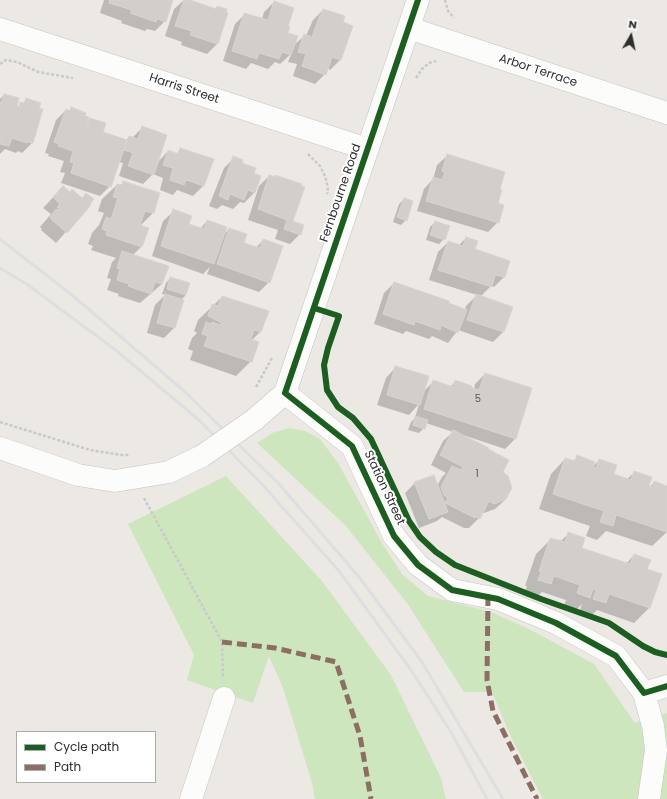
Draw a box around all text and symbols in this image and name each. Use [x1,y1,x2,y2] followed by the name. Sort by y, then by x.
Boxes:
[611,16,651,56] north arrow
[628,16,638,33] text: N
[497,52,579,90] street label: Arbor Terrace
[147,71,221,107] street label: Harris Street
[317,142,365,244] street label: Fernbourne Road
[475,393,481,405] house number: 5
[360,448,408,528] street label: Station Street
[475,468,479,480] house number: 1
[16,731,156,783] legend
[54,738,119,755] text: Cycle path
[54,758,81,775] text: Path

